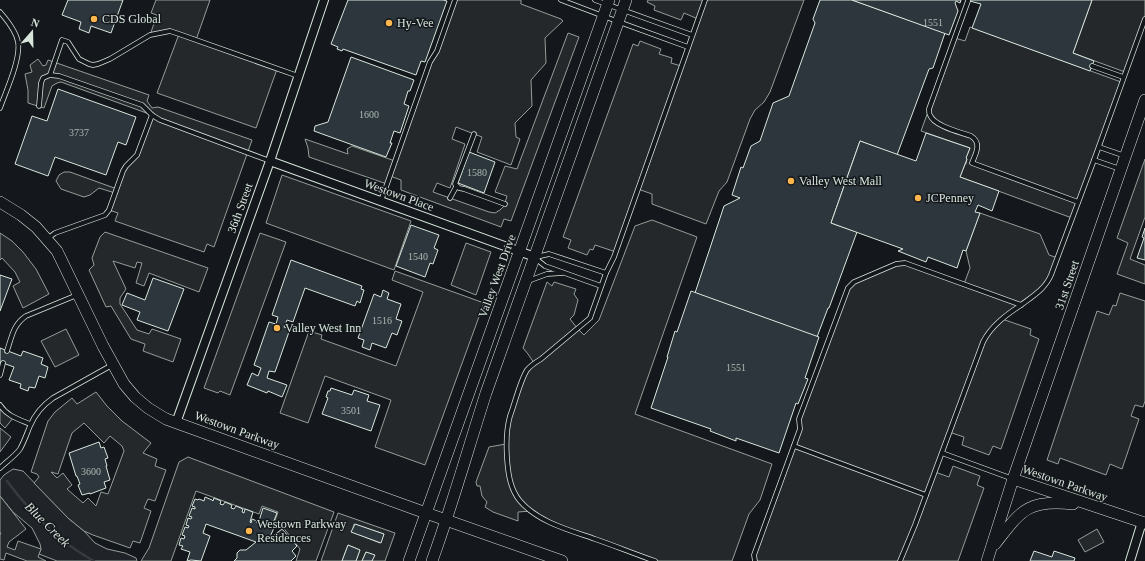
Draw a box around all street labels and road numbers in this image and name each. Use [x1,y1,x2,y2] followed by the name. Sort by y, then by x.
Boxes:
[362,176,436,214] street label: Westown Place
[224,180,256,235] street label: 36th Street
[475,233,519,319] street label: Valley West Drive
[1052,258,1082,311] street label: 31st Street
[193,408,281,452] street label: Westown Parkway
[1020,462,1110,504] street label: Westown Parkway

